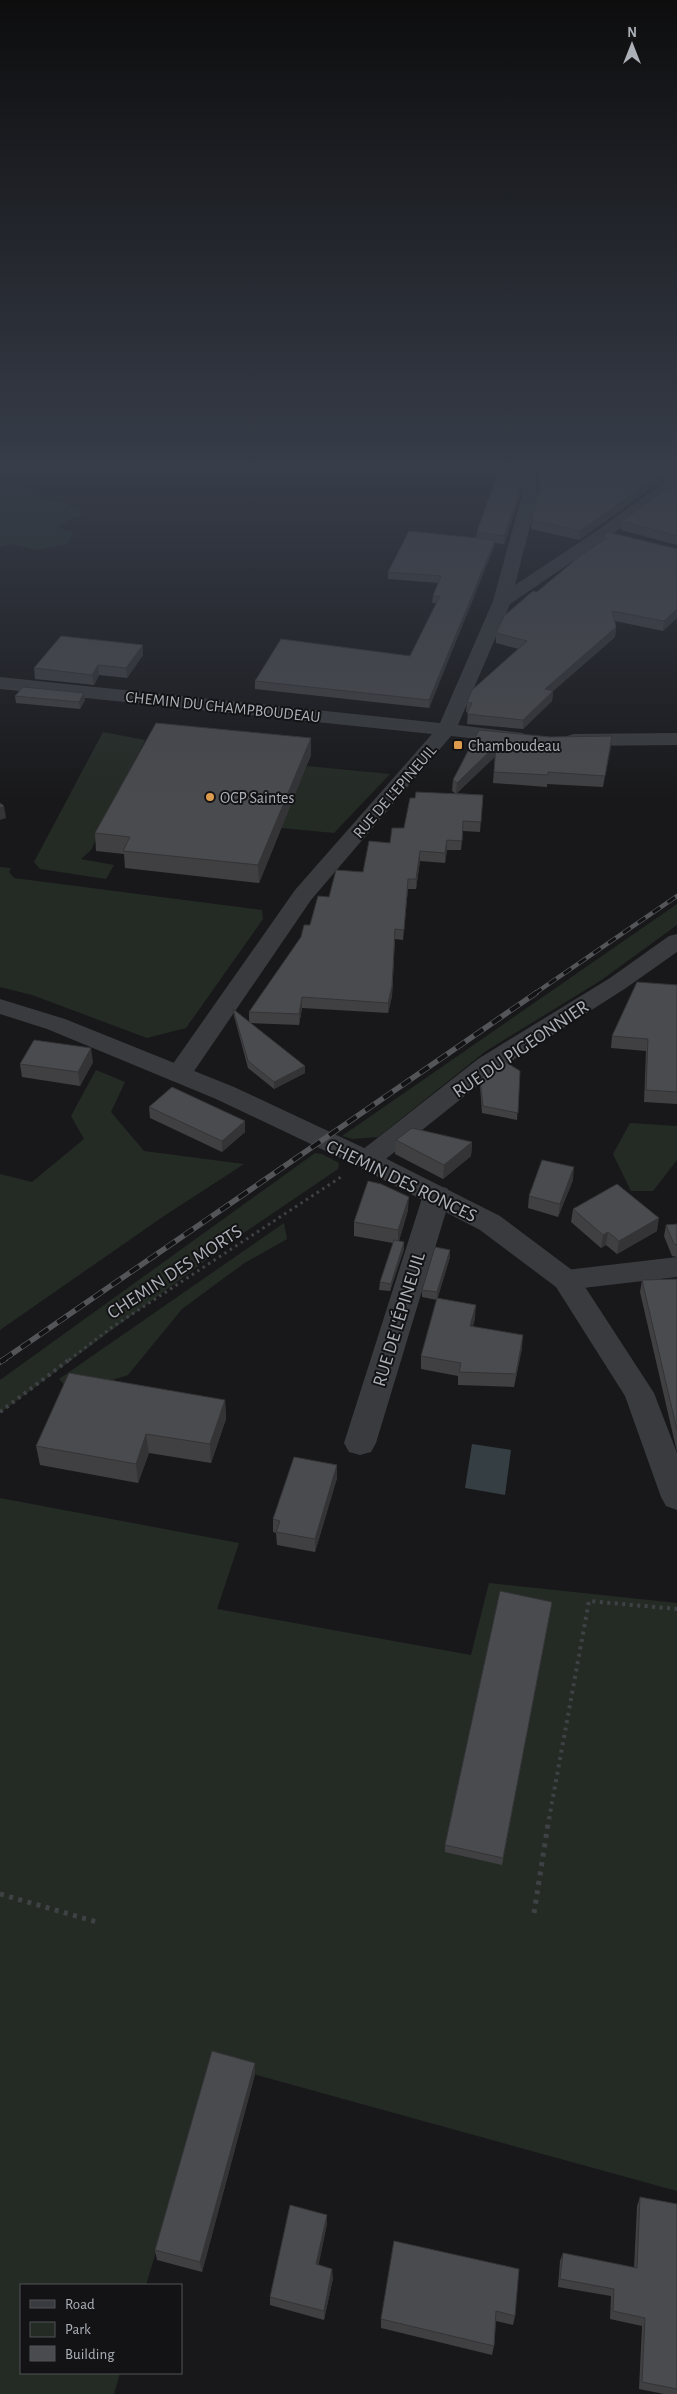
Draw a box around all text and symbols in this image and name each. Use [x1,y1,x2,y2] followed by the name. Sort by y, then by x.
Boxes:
[607,20,657,70] north arrow
[627,26,637,40] text: N
[125,689,321,725] street label: CHEMIN DU CHAMPBOUDEAU
[468,738,560,754] place label: Chamboudeau
[452,739,464,751] marker: Chamboudeau
[350,742,439,841] street label: RUE DE L'EPINEUIL
[220,790,294,806] place label: OCP Saintes
[204,791,216,803] marker: OCP Saintes
[449,997,592,1102] street label: RUE DU PIGEONNIER
[323,1137,480,1226] street label: CHEMIN DES RONCES
[104,1222,246,1323] street label: CHEMIN DES MORTS
[368,1249,429,1389] street label: RUE DE L'ÉPINEUIL
[20,2284,182,2374] legend
[65,2297,95,2312] text: Road
[65,2322,91,2337] text: Park
[65,2347,115,2362] text: Building

